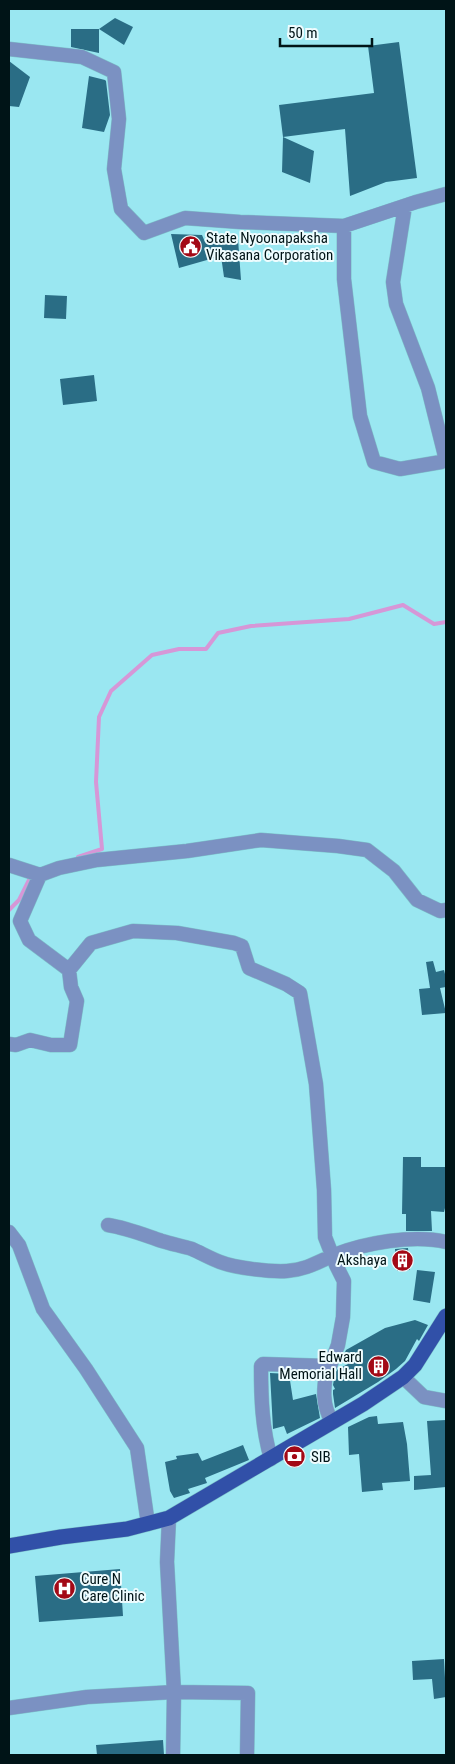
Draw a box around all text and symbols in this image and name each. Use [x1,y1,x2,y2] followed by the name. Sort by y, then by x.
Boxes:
[280,15,372,47] scale bar
[288,24,318,42] text: 50 m
[206,229,333,264] place label: State Nyoonapaksha Vikasana Corporation
[178,235,202,259] public building icon: State Nyoonapaksha Vikasana Corporation
[391,1248,415,1272] building icon: Akshaya
[337,1251,387,1269] place label: Akshaya
[279,1348,362,1383] place label: Edward Memorial Hall
[366,1354,390,1378] building icon: Edward Memorial Hall
[283,1445,307,1469] bank icon: SIB
[311,1448,331,1466] place label: SIB
[81,1570,145,1605] place label: Cure N Care Clinic
[53,1576,77,1600] hospital icon: Cure N Care Clinic

